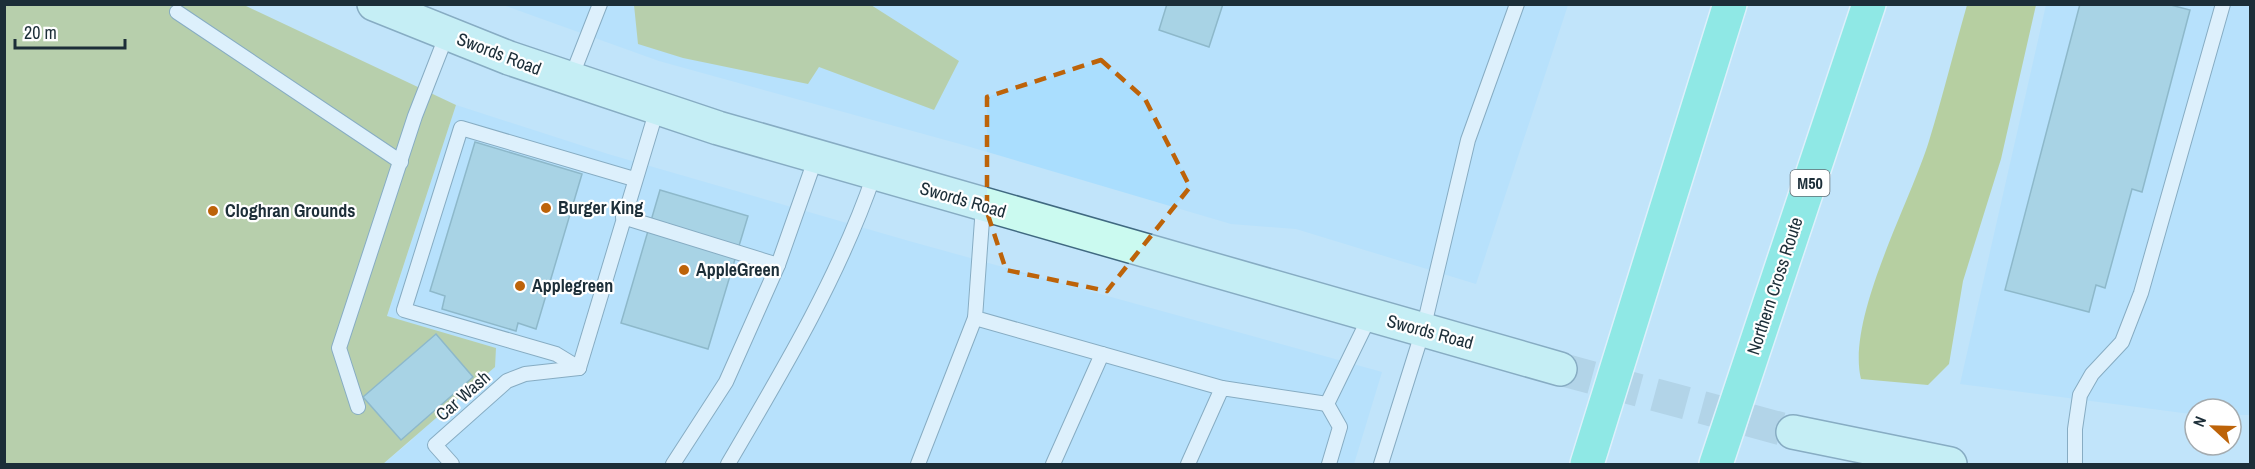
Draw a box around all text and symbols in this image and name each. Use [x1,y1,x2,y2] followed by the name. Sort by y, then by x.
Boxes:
[15,12,124,50] scale bar
[24,20,57,45] text: 20 m
[453,26,545,81] street label: Swords Road
[1790,170,1830,196] road number: M50
[917,175,1009,224] street label: Swords Road
[558,195,643,220] place label: Burger King
[225,198,355,223] place label: Cloghran Grounds
[539,201,553,215] marker: Burger King
[206,204,220,218] marker: Cloghran Grounds
[1740,214,1809,358] street label: Northern Cross Route
[696,257,780,282] place label: AppleGreen
[677,263,691,277] marker: AppleGreen
[532,273,613,298] place label: Applegreen
[513,279,527,293] marker: Applegreen
[1384,308,1476,355] street label: Swords Road
[430,365,495,426] street label: Car Wash
[2183,397,2243,457] north arrow
[2187,413,2211,430] text: N

